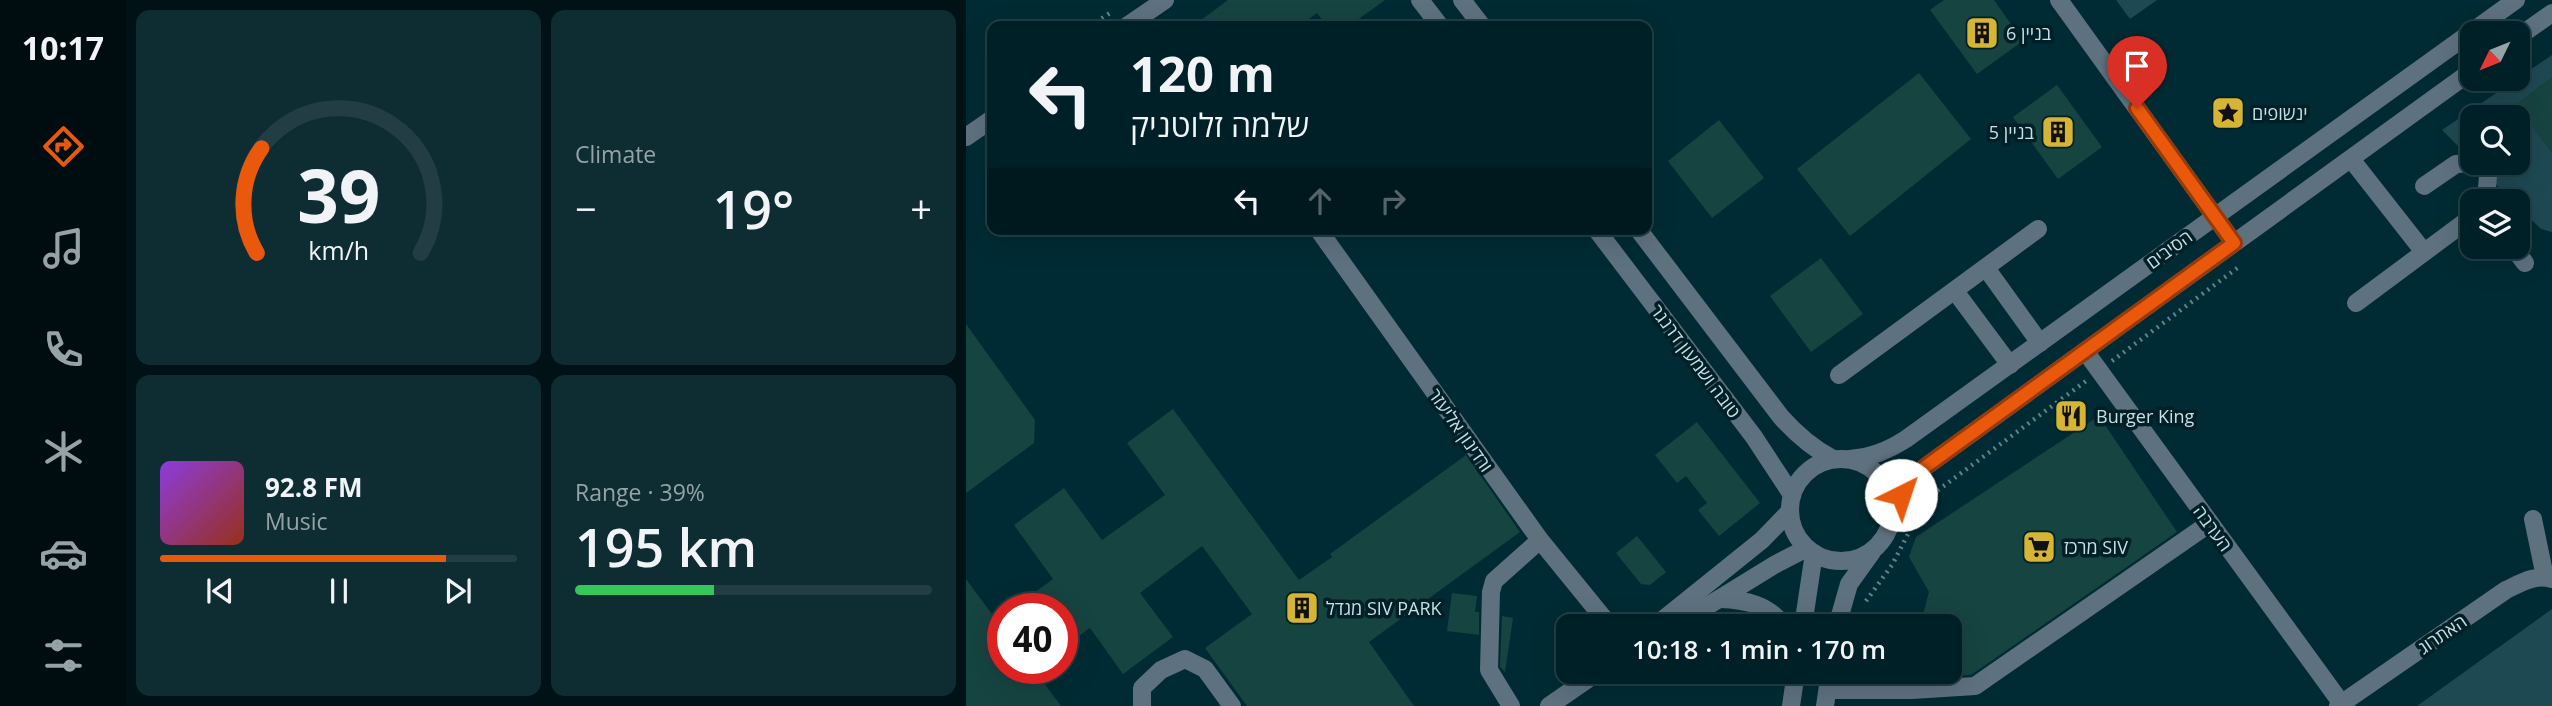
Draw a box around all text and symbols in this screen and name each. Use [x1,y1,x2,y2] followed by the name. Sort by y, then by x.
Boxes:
[1963,14,2001,52] building icon: בניין 6
[2006,21,2052,45] place label: בניין 6
[2460,21,2530,91] north arrow
[2460,21,2530,259] map controls
[22,26,104,69] text: 10:17
[2107,36,2167,108] pin
[1130,40,1275,106] text: 120 m
[2118,47,2156,85] icon: arrive
[1015,49,1106,140] icon: left
[2209,94,2247,132] place icon: ינשופים
[2252,101,2308,125] place label: ינשופים
[1130,103,1309,146] text: שלמה זלוטניק
[2460,105,2530,175] button: search
[2039,113,2077,151] building icon: בניין 5
[1989,120,2035,144] place label: בניין 5
[39,122,88,171] icon: directions
[575,138,656,170] text: Climate
[297,146,380,245] text: 39
[713,173,794,244] text: 19°
[575,182,597,234] text: −
[910,182,932,234] text: +
[1228,182,1266,220] icon: left
[1301,182,1339,220] icon: ahead
[1374,182,1412,220] icon: right
[2460,189,2530,259] button: layers
[39,224,88,273] icon: music
[2141,224,2197,274] street label: הסיבים
[308,233,369,267] text: km/h
[1645,299,1747,423] street label: טובה ושמעון דרנגר
[39,325,88,374] icon: phone
[1424,384,1498,476] street label: ורדינון אליעזר
[2052,397,2090,435] restaurant icon: Burger King
[2096,404,2195,428] place label: Burger King
[39,427,88,476] icon: climate
[1864,458,1938,532] position arrow
[265,469,363,505] text: 92.8 FM
[575,476,705,508] text: Range · 39%
[2188,500,2238,556] street label: הערבה
[265,505,328,537] text: Music
[575,511,757,582] text: 195 km
[2020,528,2058,566] supermarket icon: מרכז SIV
[39,529,88,578] icon: car
[2064,535,2128,559] place label: מרכז SIV
[201,572,239,610] icon: previous
[320,572,358,610] icon: pause
[439,572,477,610] icon: next
[1283,589,1321,627] building icon: מגדל SIV PARK
[987,593,1078,684] speed limit sign: 40
[1326,596,1443,620] place label: מגדל SIV PARK
[2413,609,2471,659] street label: האתרוג
[39,631,88,680] icon: filters
[1632,631,1886,667] text: 10:18 · 1 min · 170 m

